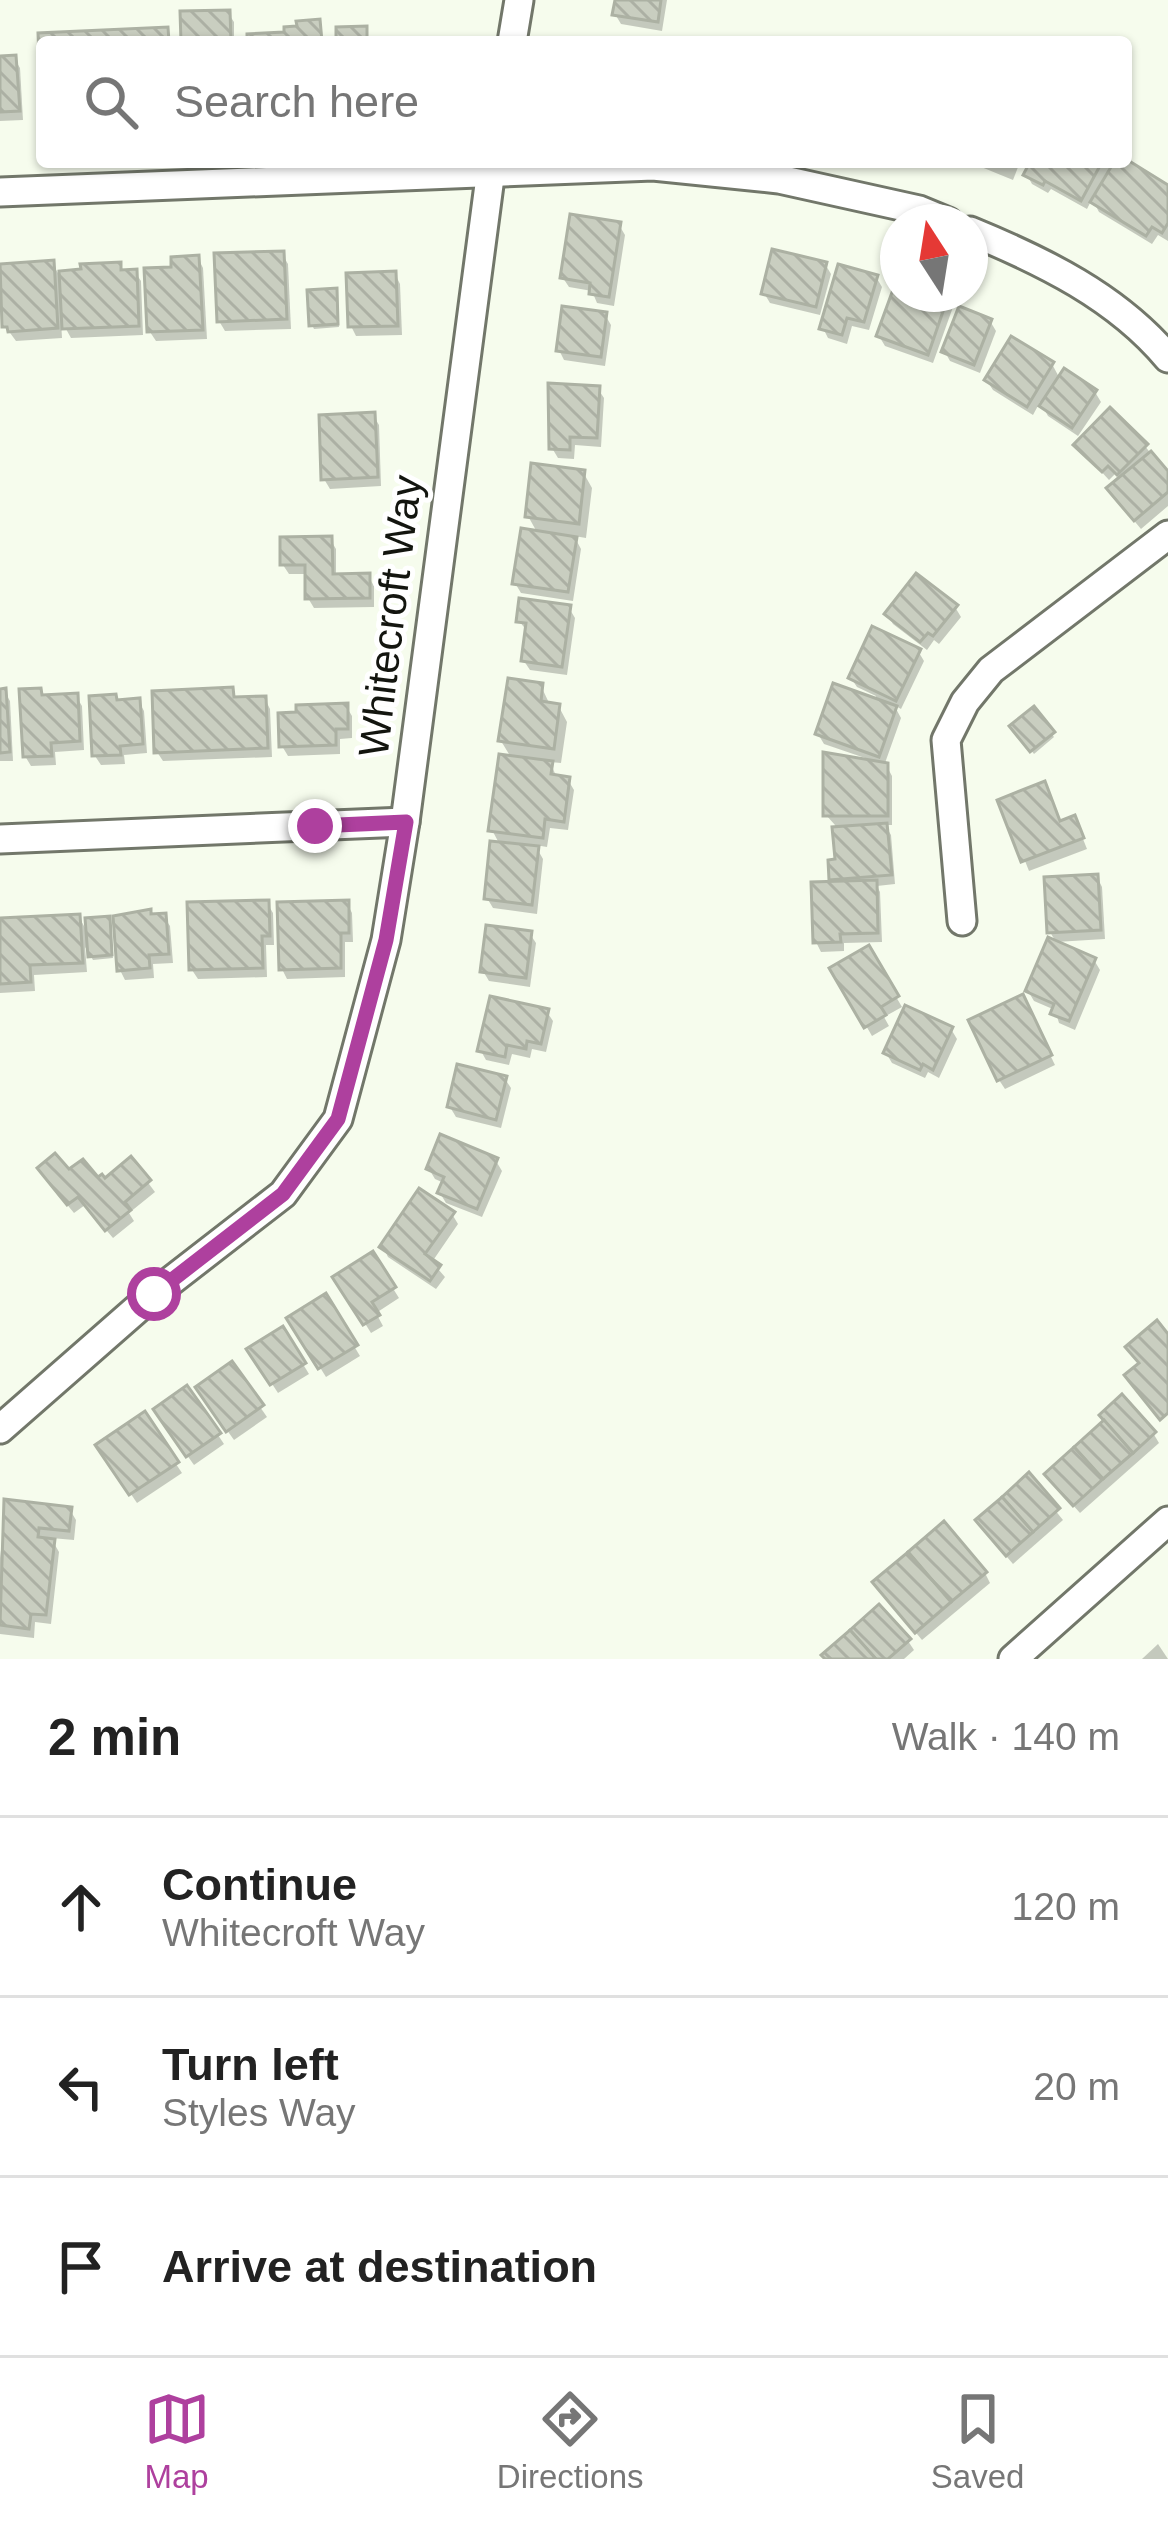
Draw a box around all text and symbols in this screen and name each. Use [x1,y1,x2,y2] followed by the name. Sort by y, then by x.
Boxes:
[36,36,1132,168] search box
[78,69,144,135] icon: search
[174,76,419,127] text: Search here
[880,204,988,312] north arrow
[349,473,431,759] street label: Whitecroft Way
[288,799,342,853] route end
[127,1267,181,1321] route start
[48,1709,181,1766] text: 2 min
[892,1715,1120,1758] text: Walk · 140 m
[162,1859,357,1910] text: Continue
[48,1874,114,1940] icon: ahead
[1012,1885,1120,1928] text: 120 m
[162,1911,425,1954] text: Whitecroft Way
[162,2039,339,2090] text: Turn left
[48,2054,114,2120] icon: left
[1033,2065,1120,2108] text: 20 m
[162,2091,356,2134] text: Styles Way
[48,2234,114,2300] icon: arrive
[162,2241,597,2292] text: Arrive at destination
[144,2386,210,2496] tab: Map
[497,2386,644,2496] tab: Directions
[931,2386,1024,2496] tab: Saved

